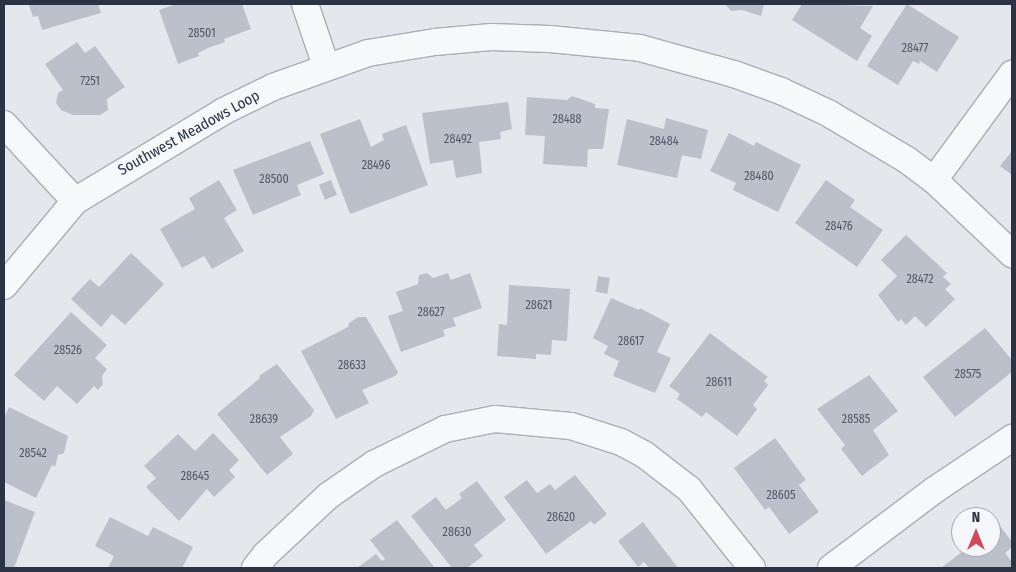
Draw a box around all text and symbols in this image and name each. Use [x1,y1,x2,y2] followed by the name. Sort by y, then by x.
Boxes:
[188,27,216,41] house number: 28501
[902,42,928,56] house number: 28477
[80,75,100,89] house number: 7251
[115,87,263,179] street label: Southwest Meadows Loop
[552,113,582,127] house number: 28488
[444,133,472,147] house number: 28492
[650,135,678,149] house number: 28484
[362,159,390,173] house number: 28496
[744,170,774,184] house number: 28480
[259,173,289,187] house number: 28500
[825,220,853,234] house number: 28476
[907,273,933,287] house number: 28472
[526,299,552,313] house number: 28621
[417,306,445,320] house number: 28627
[618,335,644,349] house number: 28617
[54,344,82,358] house number: 28526
[338,359,366,373] house number: 28633
[955,368,981,382] house number: 28575
[706,376,732,390] house number: 28611
[250,413,278,427] house number: 28639
[842,413,870,427] house number: 28585
[19,447,47,461] house number: 28542
[181,470,209,484] house number: 28645
[766,489,796,503] house number: 28605
[951,507,1001,557] north arrow
[972,509,980,526] text: N
[547,511,575,525] house number: 28620
[443,526,471,540] house number: 28630

